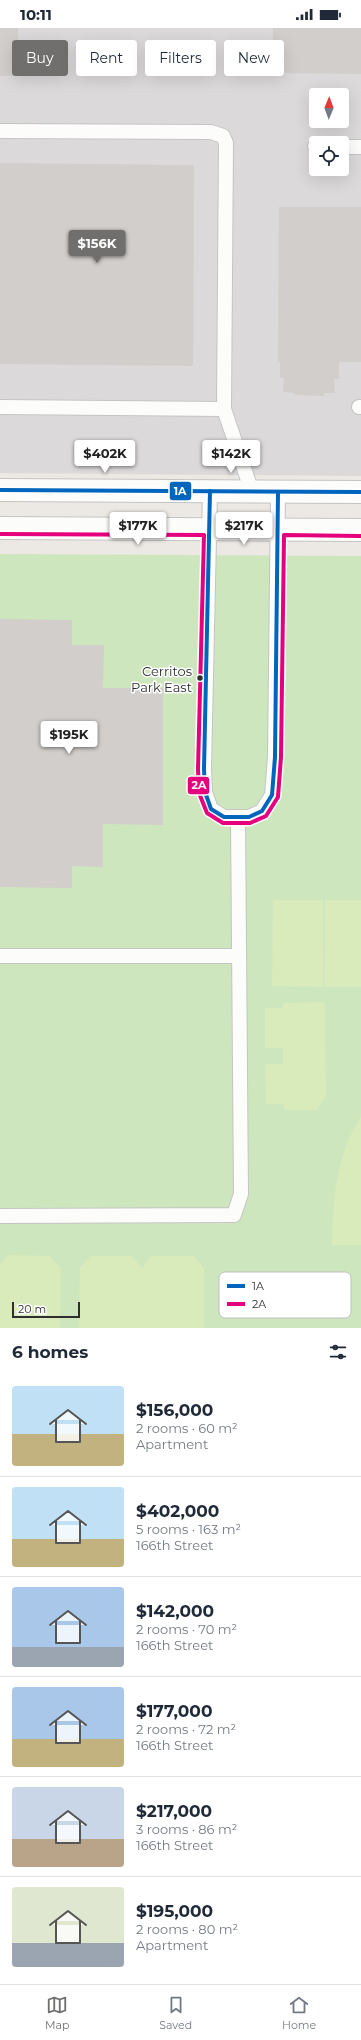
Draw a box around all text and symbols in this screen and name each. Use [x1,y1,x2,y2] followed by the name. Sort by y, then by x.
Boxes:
[20,5,52,24] text: 10:11
[12,40,68,76] chip: Buy
[76,40,137,76] chip: Rent
[145,40,216,76] chip: Filters
[224,40,284,76] chip: New
[309,88,349,128] north arrow
[309,88,349,176] map controls
[309,136,349,176] button: locate
[69,230,125,264] pin: $156K
[78,235,116,251] text: $156K
[77,440,133,474] pin: $402K
[203,440,259,474] pin: $142K
[83,445,127,461] text: $402K
[211,445,251,461] text: $142K
[169,481,192,501] line badge: 1A
[174,484,187,498] text: 1A
[110,512,166,546] pin: $177K
[216,512,272,546] pin: $217K
[118,517,158,533] text: $177K
[225,517,263,533] text: $217K
[131,663,192,695] place label: Cerritos Park East
[195,673,205,683] marker: Cerritos Park East
[41,721,97,755] pin: $195K
[50,726,88,742] text: $195K
[187,776,210,795] line badge: 2A
[192,778,207,792] text: 2A
[219,1272,351,1318] legend
[252,1279,264,1293] text: 1A
[252,1297,266,1311] text: 2A
[12,1300,80,1319] scale bar
[18,1302,46,1316] text: 20 m
[327,1341,349,1363] icon: filters
[12,1342,88,1362] text: 6 homes
[136,1400,213,1420] text: $156,000
[44,1402,92,1450] icon: home
[136,1420,238,1436] text: 2 rooms · 60 m²
[136,1436,208,1452] text: Apartment
[136,1501,219,1521] text: $402,000
[44,1503,92,1551] icon: home
[136,1521,241,1537] text: 5 rooms · 163 m²
[136,1537,213,1553] text: 166th Street
[136,1601,214,1621] text: $142,000
[44,1603,92,1651] icon: home
[136,1621,237,1637] text: 2 rooms · 70 m²
[136,1637,213,1653] text: 166th Street
[136,1701,212,1721] text: $177,000
[44,1703,92,1751] icon: home
[136,1721,236,1737] text: 2 rooms · 72 m²
[136,1737,213,1753] text: 166th Street
[136,1801,212,1821] text: $217,000
[44,1803,92,1851] icon: home
[136,1821,237,1837] text: 3 rooms · 86 m²
[136,1837,213,1853] text: 166th Street
[136,1901,213,1921] text: $195,000
[44,1903,92,1951] icon: home
[136,1921,238,1937] text: 2 rooms · 80 m²
[136,1937,208,1953] text: Apartment
[45,1994,69,2032] tab: Map
[159,1994,192,2032] tab: Saved
[282,1994,316,2032] tab: Home

